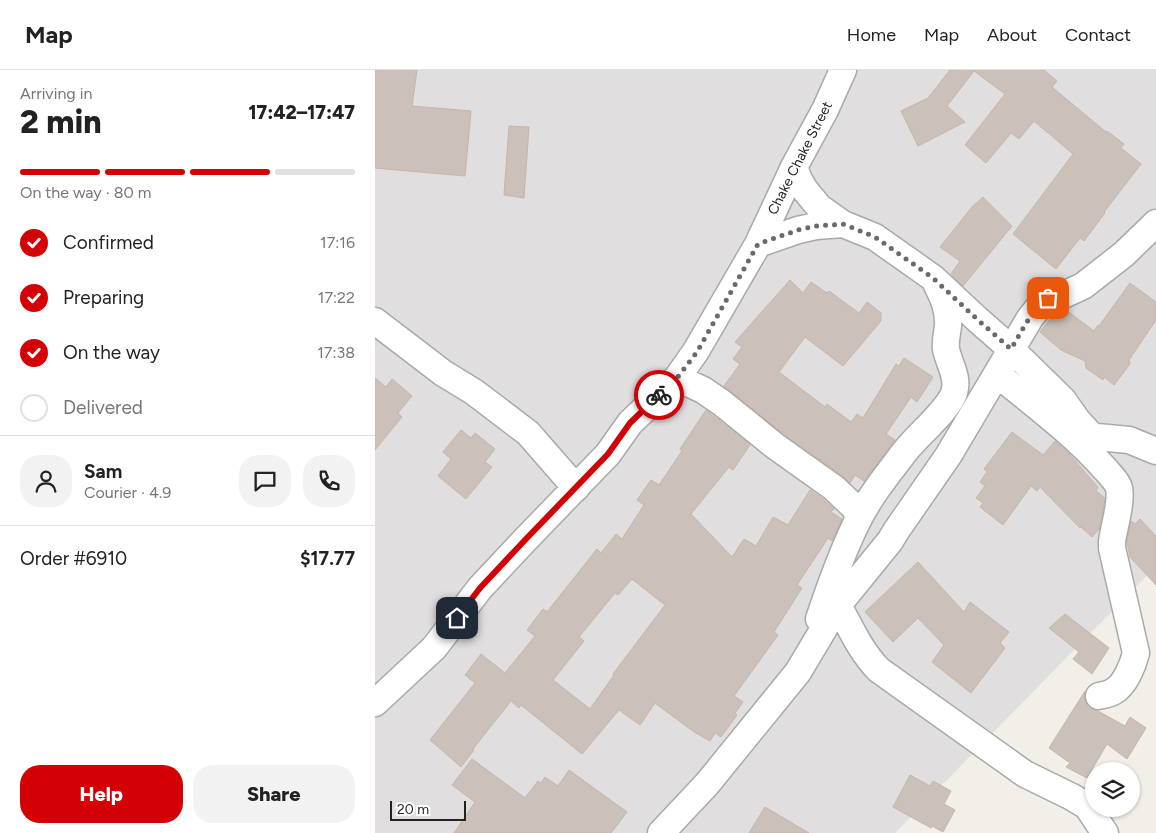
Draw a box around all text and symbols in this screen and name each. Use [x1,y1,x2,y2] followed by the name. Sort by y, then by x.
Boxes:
[25,20,73,49] text: Map
[847,24,896,46] text: Home
[924,24,959,46] text: Map
[987,24,1037,46] text: About
[1065,24,1131,46] text: Contact
[20,84,92,103] text: Arriving in
[764,99,836,217] street label: Chake Chake Street
[248,101,355,124] text: 17:42–17:47
[20,103,102,141] text: 2 min
[20,183,151,202] text: On the way · 80 m
[20,229,48,257] icon: check
[63,231,154,254] text: Confirmed
[320,233,355,252] text: 17:16
[1027,277,1069,319] pin
[20,284,48,312] icon: check
[1034,284,1062,312] icon: bag
[63,286,144,309] text: Preparing
[318,288,355,307] text: 17:22
[20,339,48,367] icon: check
[63,341,160,364] text: On the way
[317,343,355,362] text: 17:38
[634,370,684,420] courier
[645,381,673,409] icon: bike
[63,396,143,419] text: Delivered
[20,455,72,507] button: person
[239,455,291,507] button: chat
[303,455,355,507] button: phone
[84,460,122,483] text: Sam
[84,483,171,502] text: Courier · 4.9
[20,547,127,570] text: Order #6910
[300,547,355,570] text: $17.77
[436,597,478,639] pin
[443,604,471,632] icon: home
[1085,762,1140,817] map controls
[1085,762,1140,817] button: layers
[20,765,183,823] button: Help
[193,765,355,823] button: Share
[390,798,466,821] scale bar
[397,801,429,818] text: 20 m

